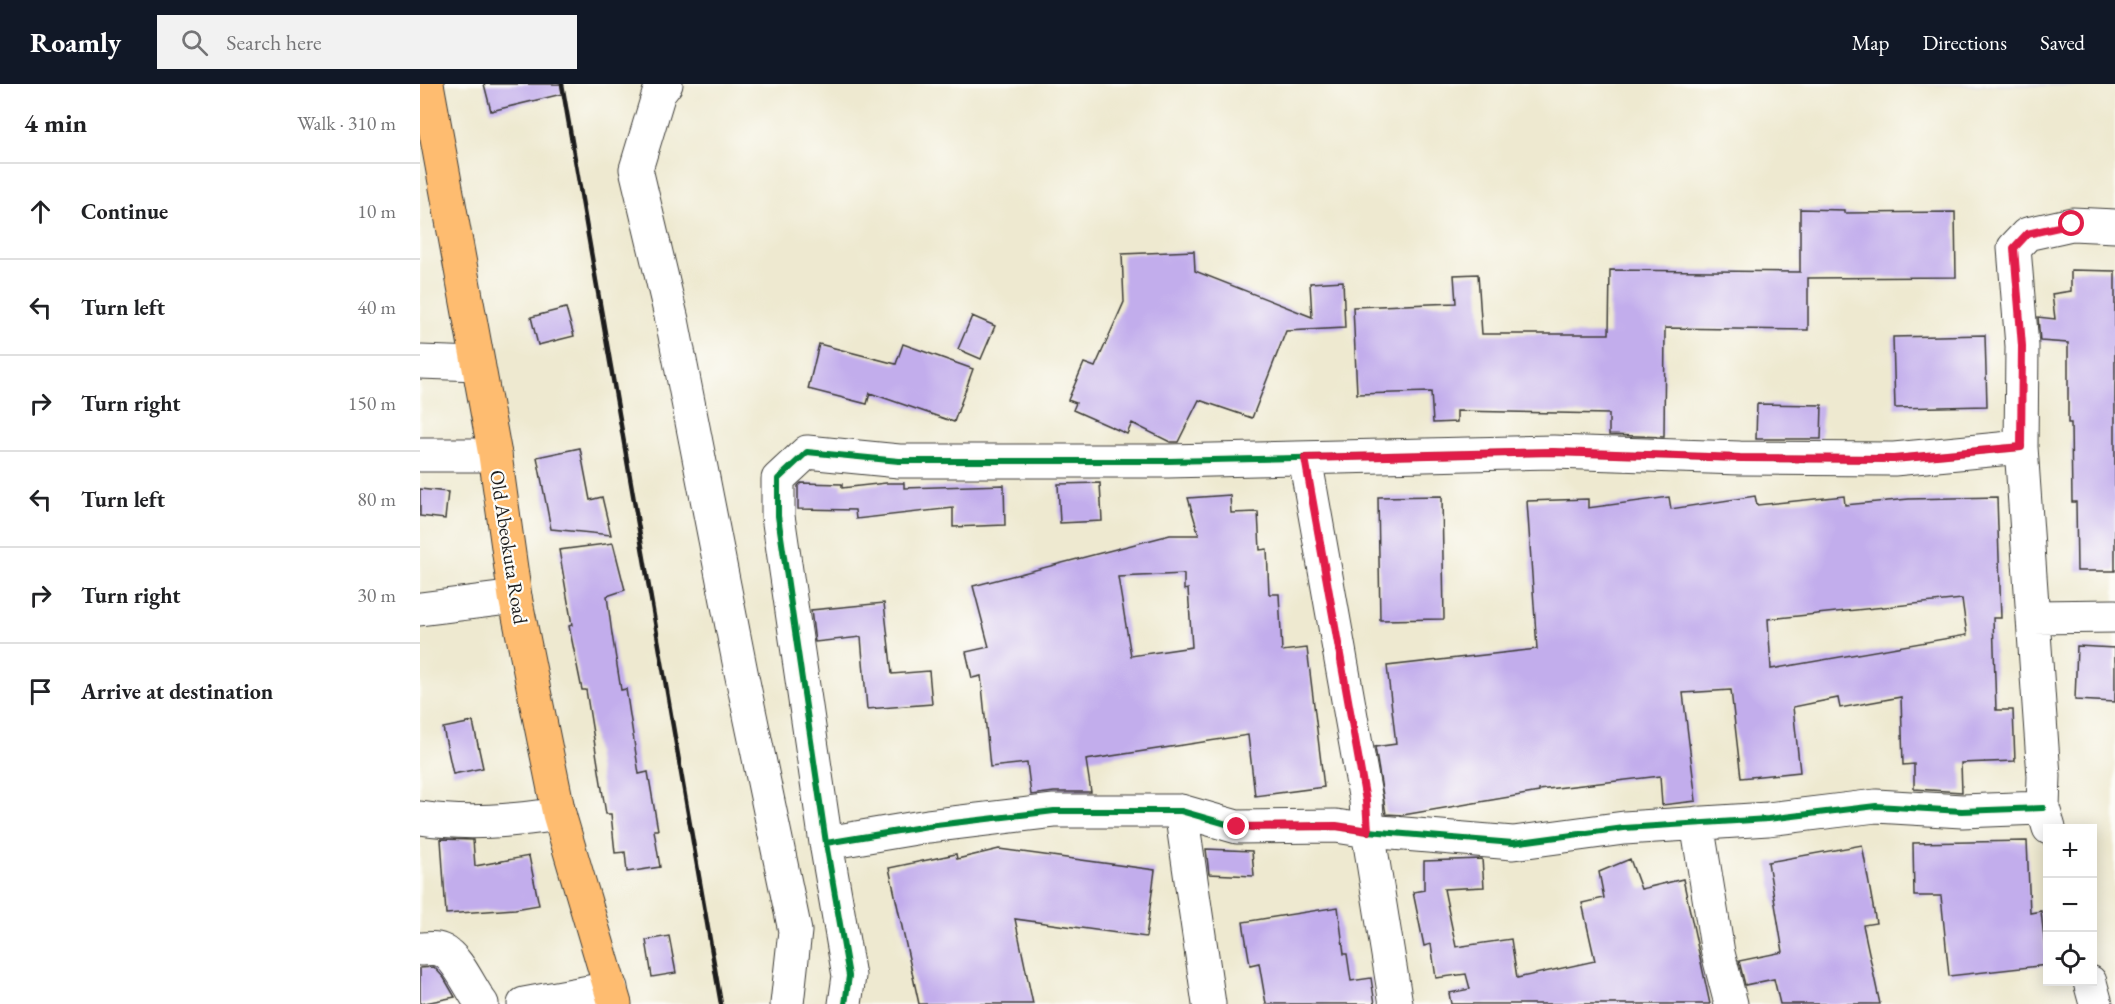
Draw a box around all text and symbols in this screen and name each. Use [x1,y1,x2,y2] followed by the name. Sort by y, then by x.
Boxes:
[157,15,577,69] search box
[30,24,121,60] text: Roamly
[178,26,211,59] icon: search
[226,28,322,57] text: Search here
[1852,29,1889,56] text: Map
[1922,29,2007,56] text: Directions
[2040,29,2085,56] text: Saved
[24,106,87,140] text: 4 min
[297,110,396,136] text: Walk · 310 m
[24,195,57,228] icon: ahead
[81,197,168,226] text: Continue
[357,198,396,224] text: 10 m
[2058,210,2084,236] route start
[24,291,57,324] icon: left
[81,293,165,322] text: Turn left
[357,294,396,320] text: 40 m
[24,387,57,420] icon: right
[81,389,180,418] text: Turn right
[348,390,396,416] text: 150 m
[484,468,534,627] street label: Old Abeokuta Road
[24,483,57,516] icon: left
[81,485,165,514] text: Turn left
[357,486,396,512] text: 80 m
[24,579,57,612] icon: right
[81,581,180,610] text: Turn right
[357,582,396,608] text: 30 m
[24,675,57,708] icon: arrive
[81,677,273,706] text: Arrive at destination
[1223,813,1249,839] route end
[2043,824,2097,986] map controls
[2043,824,2097,878] button: +
[2043,878,2097,932] button: −
[2043,932,2097,986] button: locate

